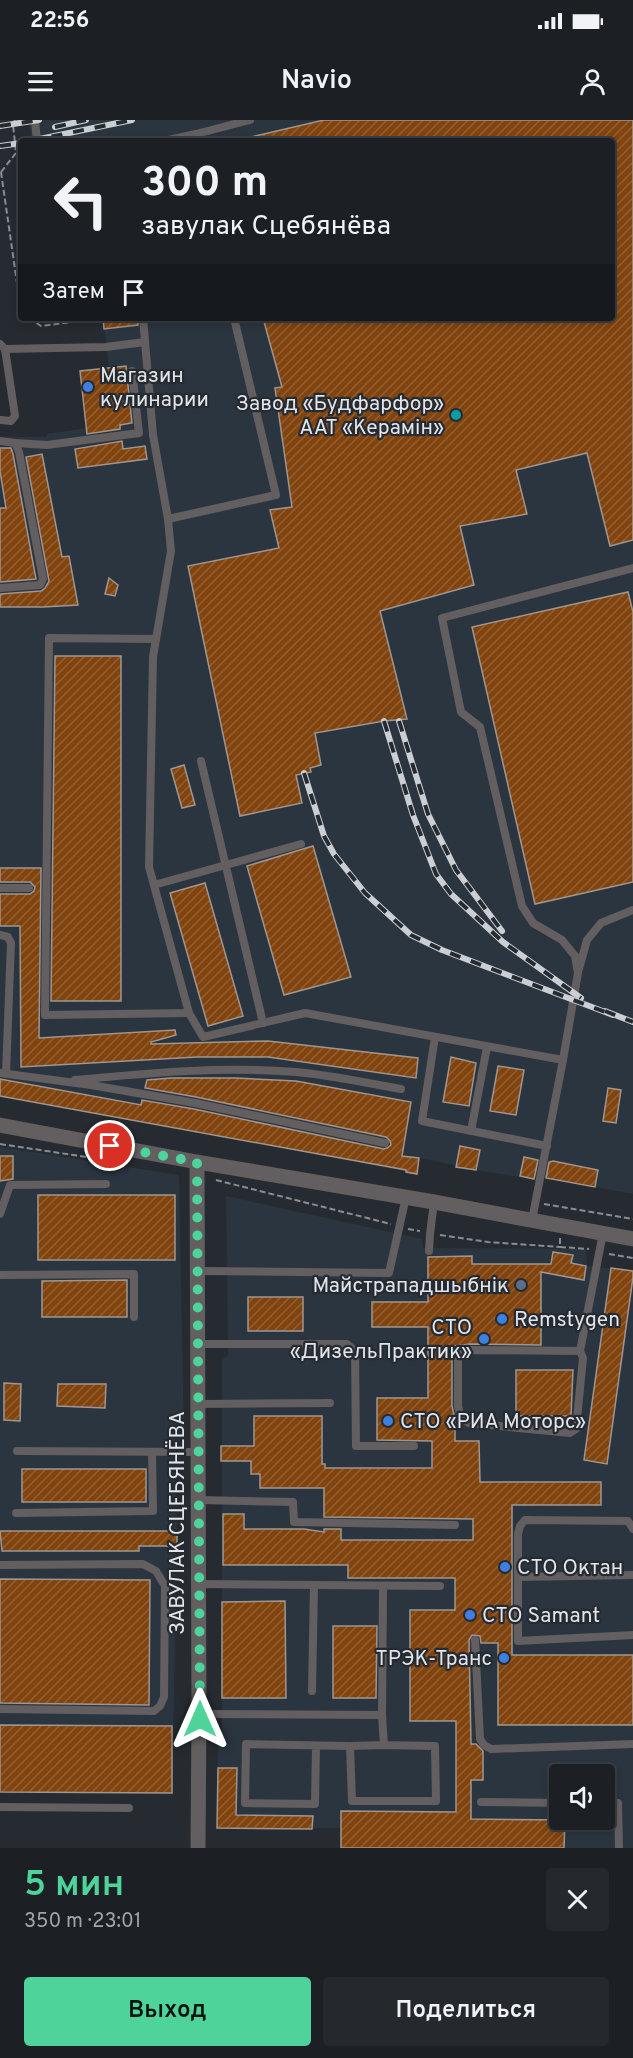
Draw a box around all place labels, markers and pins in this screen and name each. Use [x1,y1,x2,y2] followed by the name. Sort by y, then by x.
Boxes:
[100,363,209,414] place label: Магазин кулинарии
[81,380,95,394] marker: Магазин кулинарии
[236,391,444,442] place label: Завод «Будфарфор» ААТ «Керамін»
[449,408,463,422] marker: Завод «Будфарфор» ААТ «Керамін»
[84,1120,135,1171] pin
[313,1273,509,1300] place label: Майстрападшыбнік
[514,1278,528,1292] marker: Майстрападшыбнік
[514,1307,620,1334] place label: Remstygen
[495,1312,509,1326] marker: Remstygen
[290,1315,472,1366] place label: СТО «ДизельПрактик»
[477,1332,491,1346] marker: СТО «ДизельПрактик»
[400,1409,586,1436] place label: СТО «РИА Моторс»
[381,1414,395,1428] marker: СТО «РИА Моторс»
[517,1555,623,1582] place label: СТО Октан
[498,1560,512,1574] marker: СТО Октан
[482,1603,600,1630] place label: СТО Samant
[463,1608,477,1622] marker: СТО Samant
[376,1646,492,1673] place label: ТРЭК-Транс
[497,1651,511,1665] marker: ТРЭК-Транс

